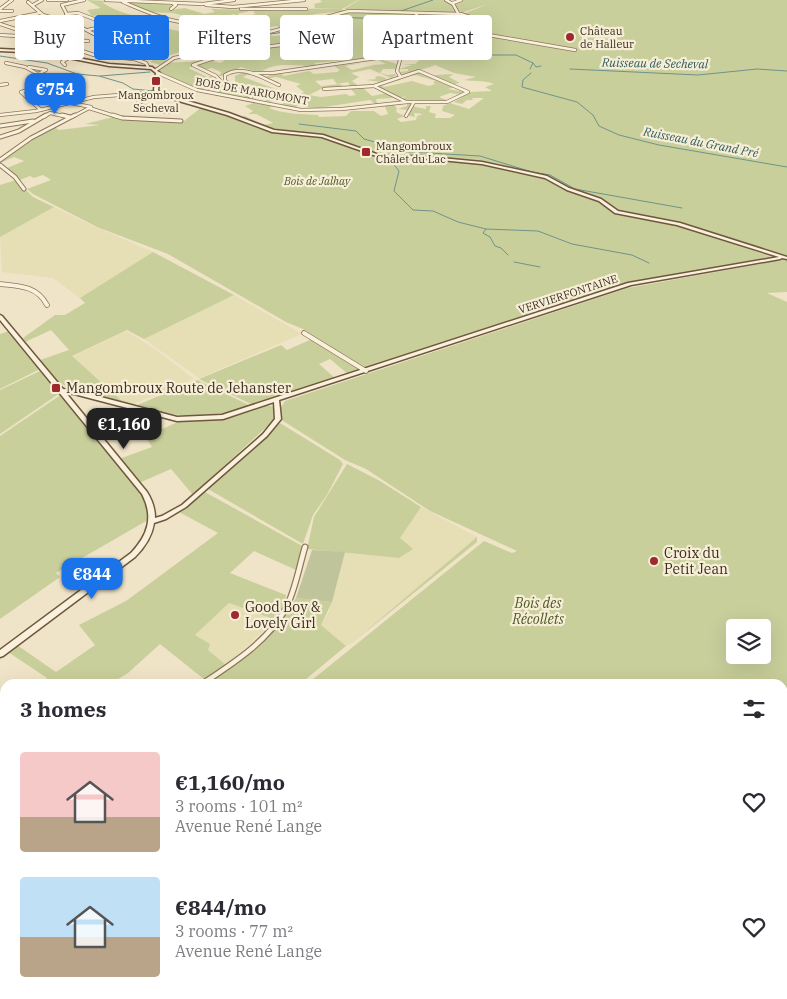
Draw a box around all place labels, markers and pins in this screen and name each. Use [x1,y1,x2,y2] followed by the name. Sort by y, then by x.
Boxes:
[580,24,634,51] place label: Château de Halleur
[564,31,576,43] marker: Château de Halleur
[25,72,85,115] pin: €754
[150,75,162,87] marker: Mangombroux Secheval
[118,88,194,115] place label: Mangombroux Secheval
[376,139,452,166] place label: Mangombroux Châlet du Lac
[360,146,372,158] marker: Mangombroux Châlet du Lac
[66,379,292,397] place label: Mangombroux Route de Jehanster
[50,382,62,394] marker: Mangombroux Route de Jehanster
[83,408,165,450] pin: €1,160
[664,544,728,578] place label: Croix du Petit Jean
[648,555,660,567] marker: Croix du Petit Jean
[62,558,122,600] pin: €844
[245,598,321,632] place label: Good Boy & Lovely Girl
[229,609,241,621] marker: Good Boy & Lovely Girl

